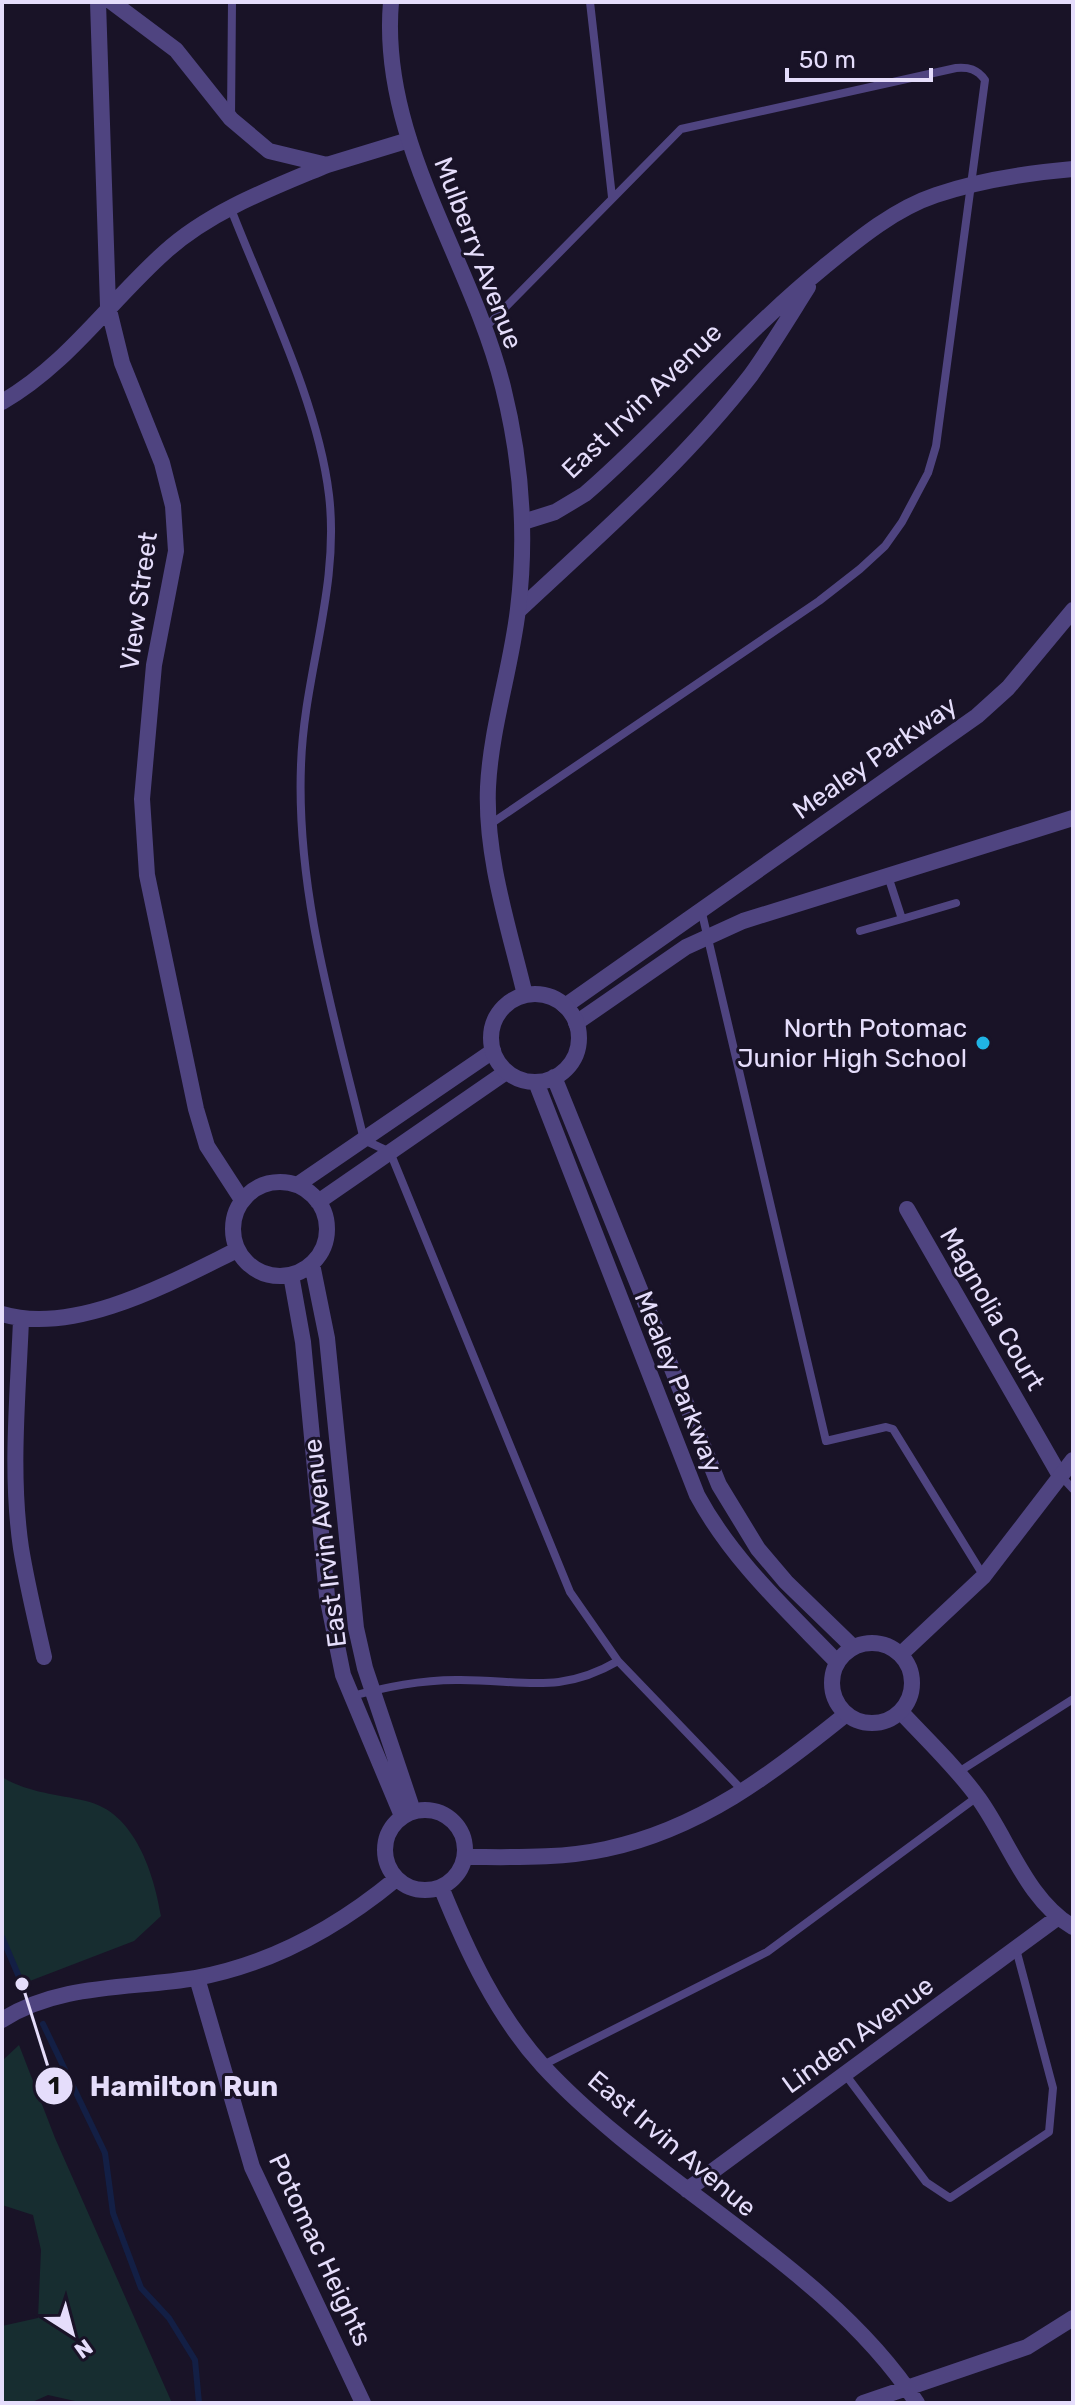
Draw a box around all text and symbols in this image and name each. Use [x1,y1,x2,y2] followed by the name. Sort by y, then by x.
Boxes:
[787,32,931,82] scale bar
[799,46,856,74] text: 50 m
[427,153,529,353] street label: Mulberry Avenue
[556,317,728,485] street label: East Irvin Avenue
[114,530,164,672] street label: View Street
[787,690,963,826] street label: Mealey Parkway
[737,1013,967,1074] place label: North Potomac Junior High School
[974,1034,992,1052] marker: North Potomac Junior High School
[933,1222,1051,1396] street label: Magnolia Court
[627,1287,729,1477] street label: Mealey Parkway
[297,1437,353,1649] street label: East Irvin Avenue
[776,1970,940,2100] street label: Linden Avenue
[34,2060,294,2112] callout: Hamilton Run
[582,2065,762,2223] street label: East Irvin Avenue
[90,2070,278,2103] text: Hamilton Run
[48,2072,60,2100] text: 1
[262,2149,378,2351] street label: Potomac Heights
[32,2293,112,2373] north arrow
[69,2333,98,2364] text: N

